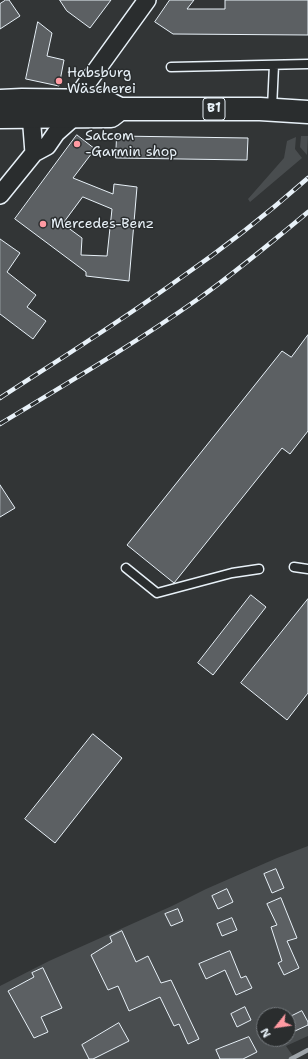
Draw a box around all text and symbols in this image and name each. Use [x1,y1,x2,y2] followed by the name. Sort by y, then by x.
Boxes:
[67,65,136,98] place label: Habsburg Wäscherei
[54,76,64,86] marker: Habsburg Wäscherei
[203,98,225,120] road number: B1
[85,128,177,160] place label: Satcom -Garmin shop
[72,139,82,149] marker: Satcom -Garmin shop
[51,216,154,232] place label: Mercedes-Benz
[38,219,48,229] marker: Mercedes-Benz
[256,1007,296,1047] north arrow
[257,1025,275,1040] text: N

